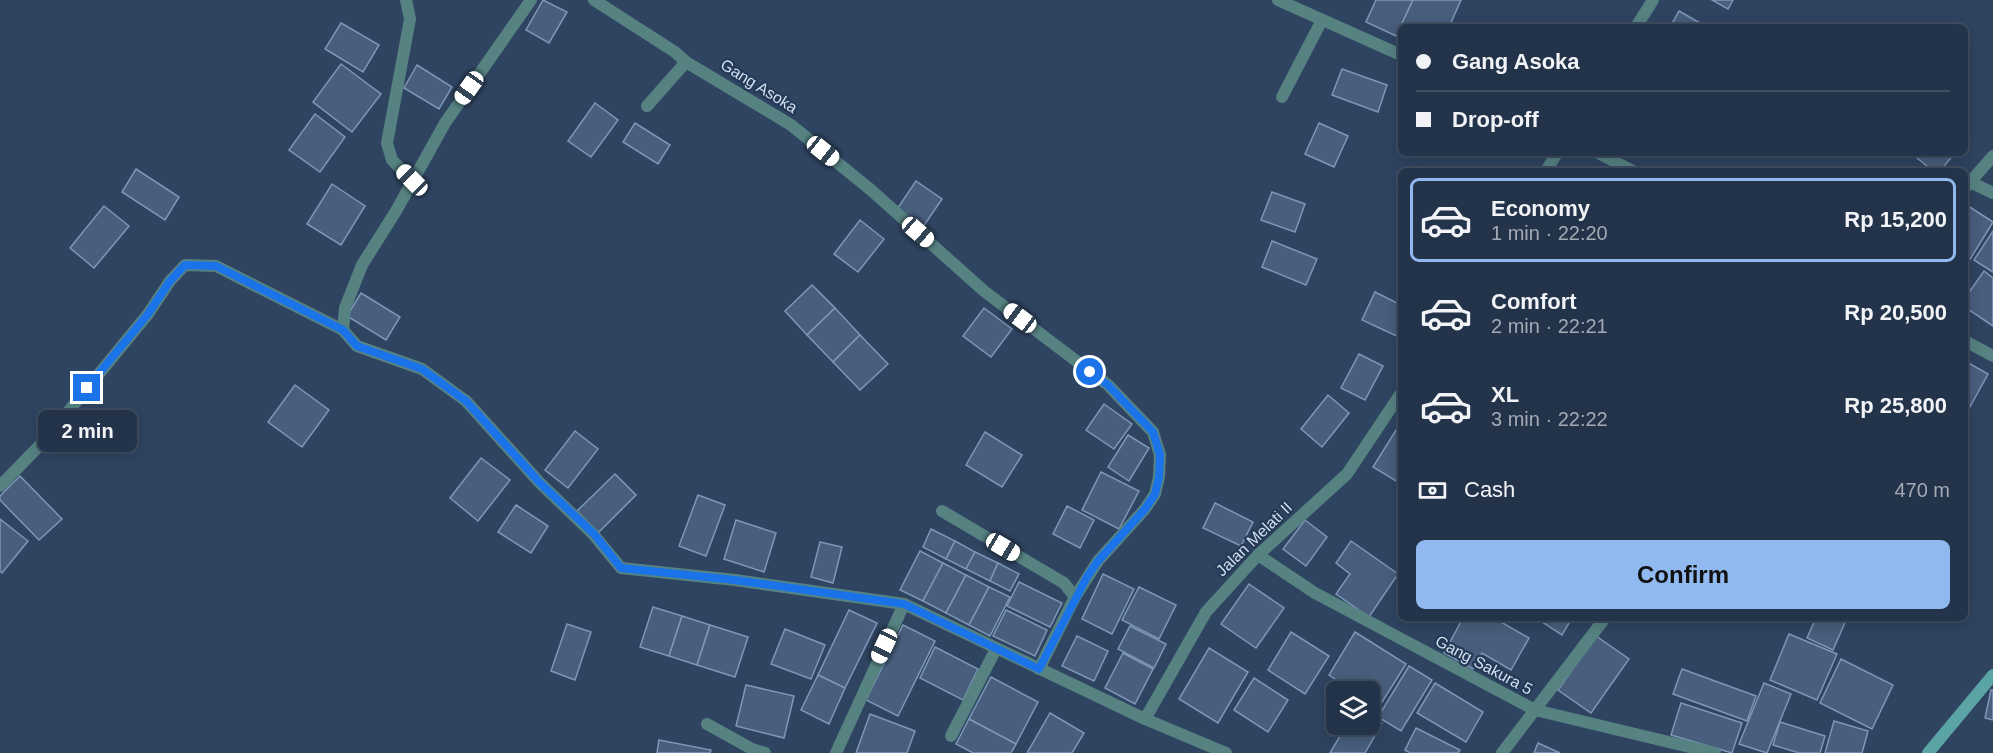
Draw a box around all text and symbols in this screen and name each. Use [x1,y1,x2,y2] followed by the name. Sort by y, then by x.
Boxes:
[1452,49,1580,74] text: Gang Asoka
[718,56,801,116] street label: Gang Asoka
[451,68,487,108] car
[1452,107,1539,132] text: Drop-off
[803,133,843,169] car
[393,161,431,199] car
[1419,193,1473,247] icon: car
[1491,196,1590,221] text: Economy
[1844,207,1947,232] text: Rp 15,200
[899,213,937,251] car
[1491,222,1608,244] text: 1 min · 22:20
[1419,286,1473,340] icon: car
[1491,289,1577,314] text: Comfort
[1000,300,1040,336] car
[1844,300,1947,325] text: Rp 20,500
[1491,315,1608,337] text: 2 min · 22:21
[1076,358,1103,385] route start
[73,374,100,401] route end
[1419,379,1473,433] icon: car
[1491,382,1519,407] text: XL
[1844,393,1947,418] text: Rp 25,800
[1491,408,1608,430] text: 3 min · 22:22
[38,409,136,451] callout: 2 min
[61,420,114,442] text: 2 min
[1416,474,1449,507] icon: cash
[1464,477,1515,502] text: Cash
[1894,479,1950,501] text: 470 m
[1213,499,1295,579] street label: Jalan Melati II
[983,530,1023,564] car
[1416,540,1950,609] button: Confirm
[868,626,900,666] car
[1432,632,1536,698] street label: Gang Sakura 5
[1326,681,1380,735] map controls
[1326,681,1380,735] button: layers

